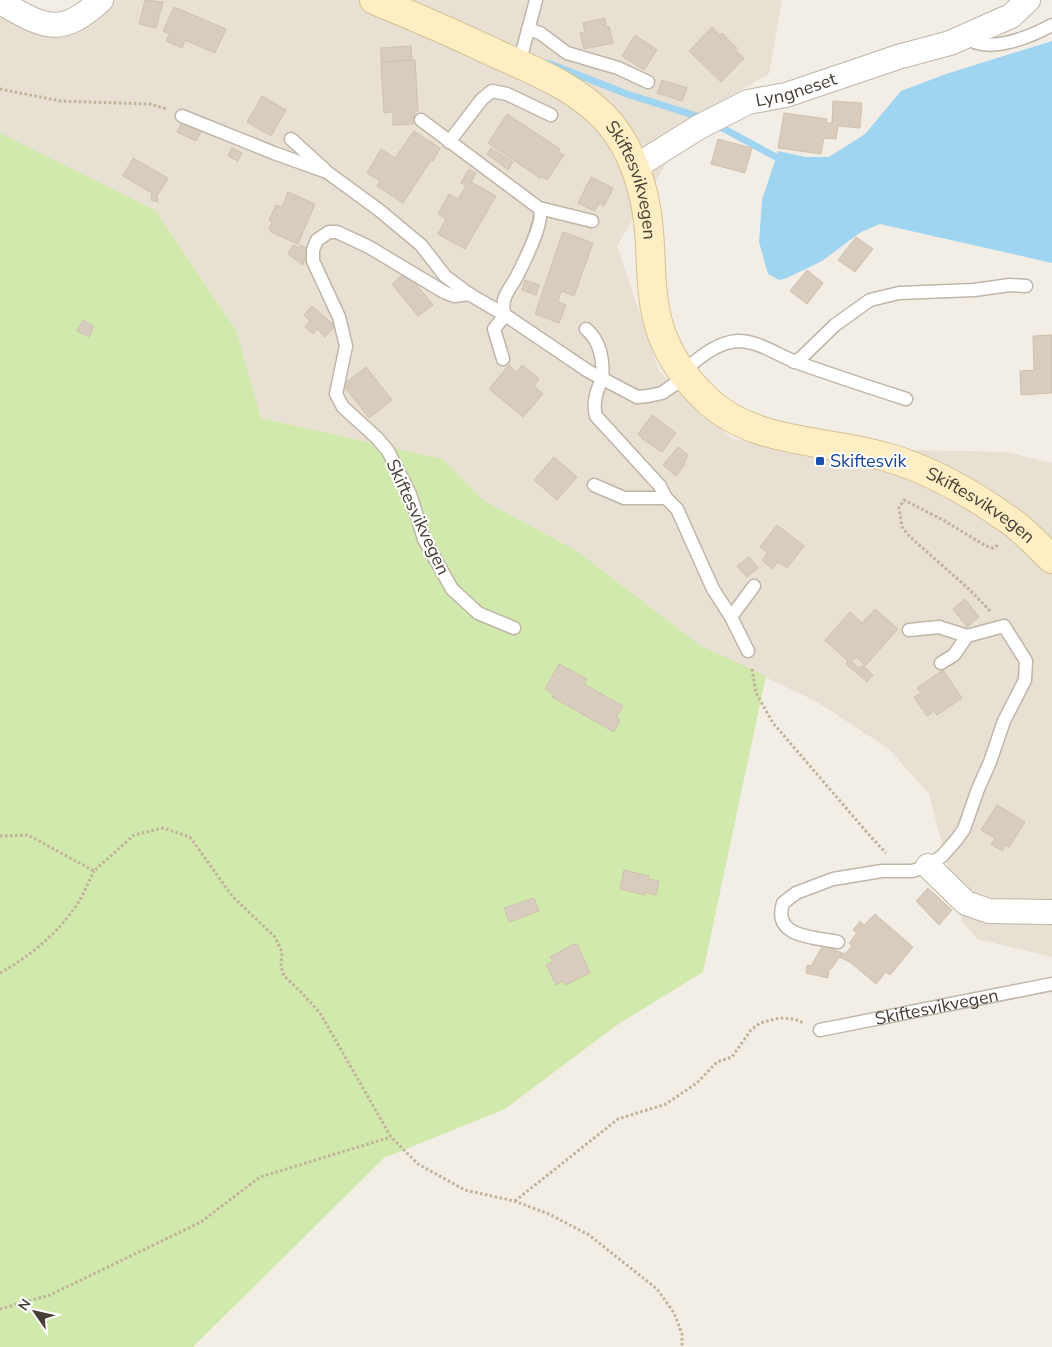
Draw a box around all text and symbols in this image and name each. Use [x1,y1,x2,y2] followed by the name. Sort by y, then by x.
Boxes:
[753,67,840,112] street label: Lyngneset
[600,115,662,240] street label: Skiftesvikvegen
[830,449,908,473] place label: Skiftesvik
[381,455,455,579] street label: Skiftesvikvegen
[814,455,826,467] marker: Skiftesvik
[922,461,1040,548] street label: Skiftesvikvegen
[873,983,1001,1031] street label: Skiftesvikvegen
[10,1287,60,1337] north arrow
[14,1295,35,1315] text: N

